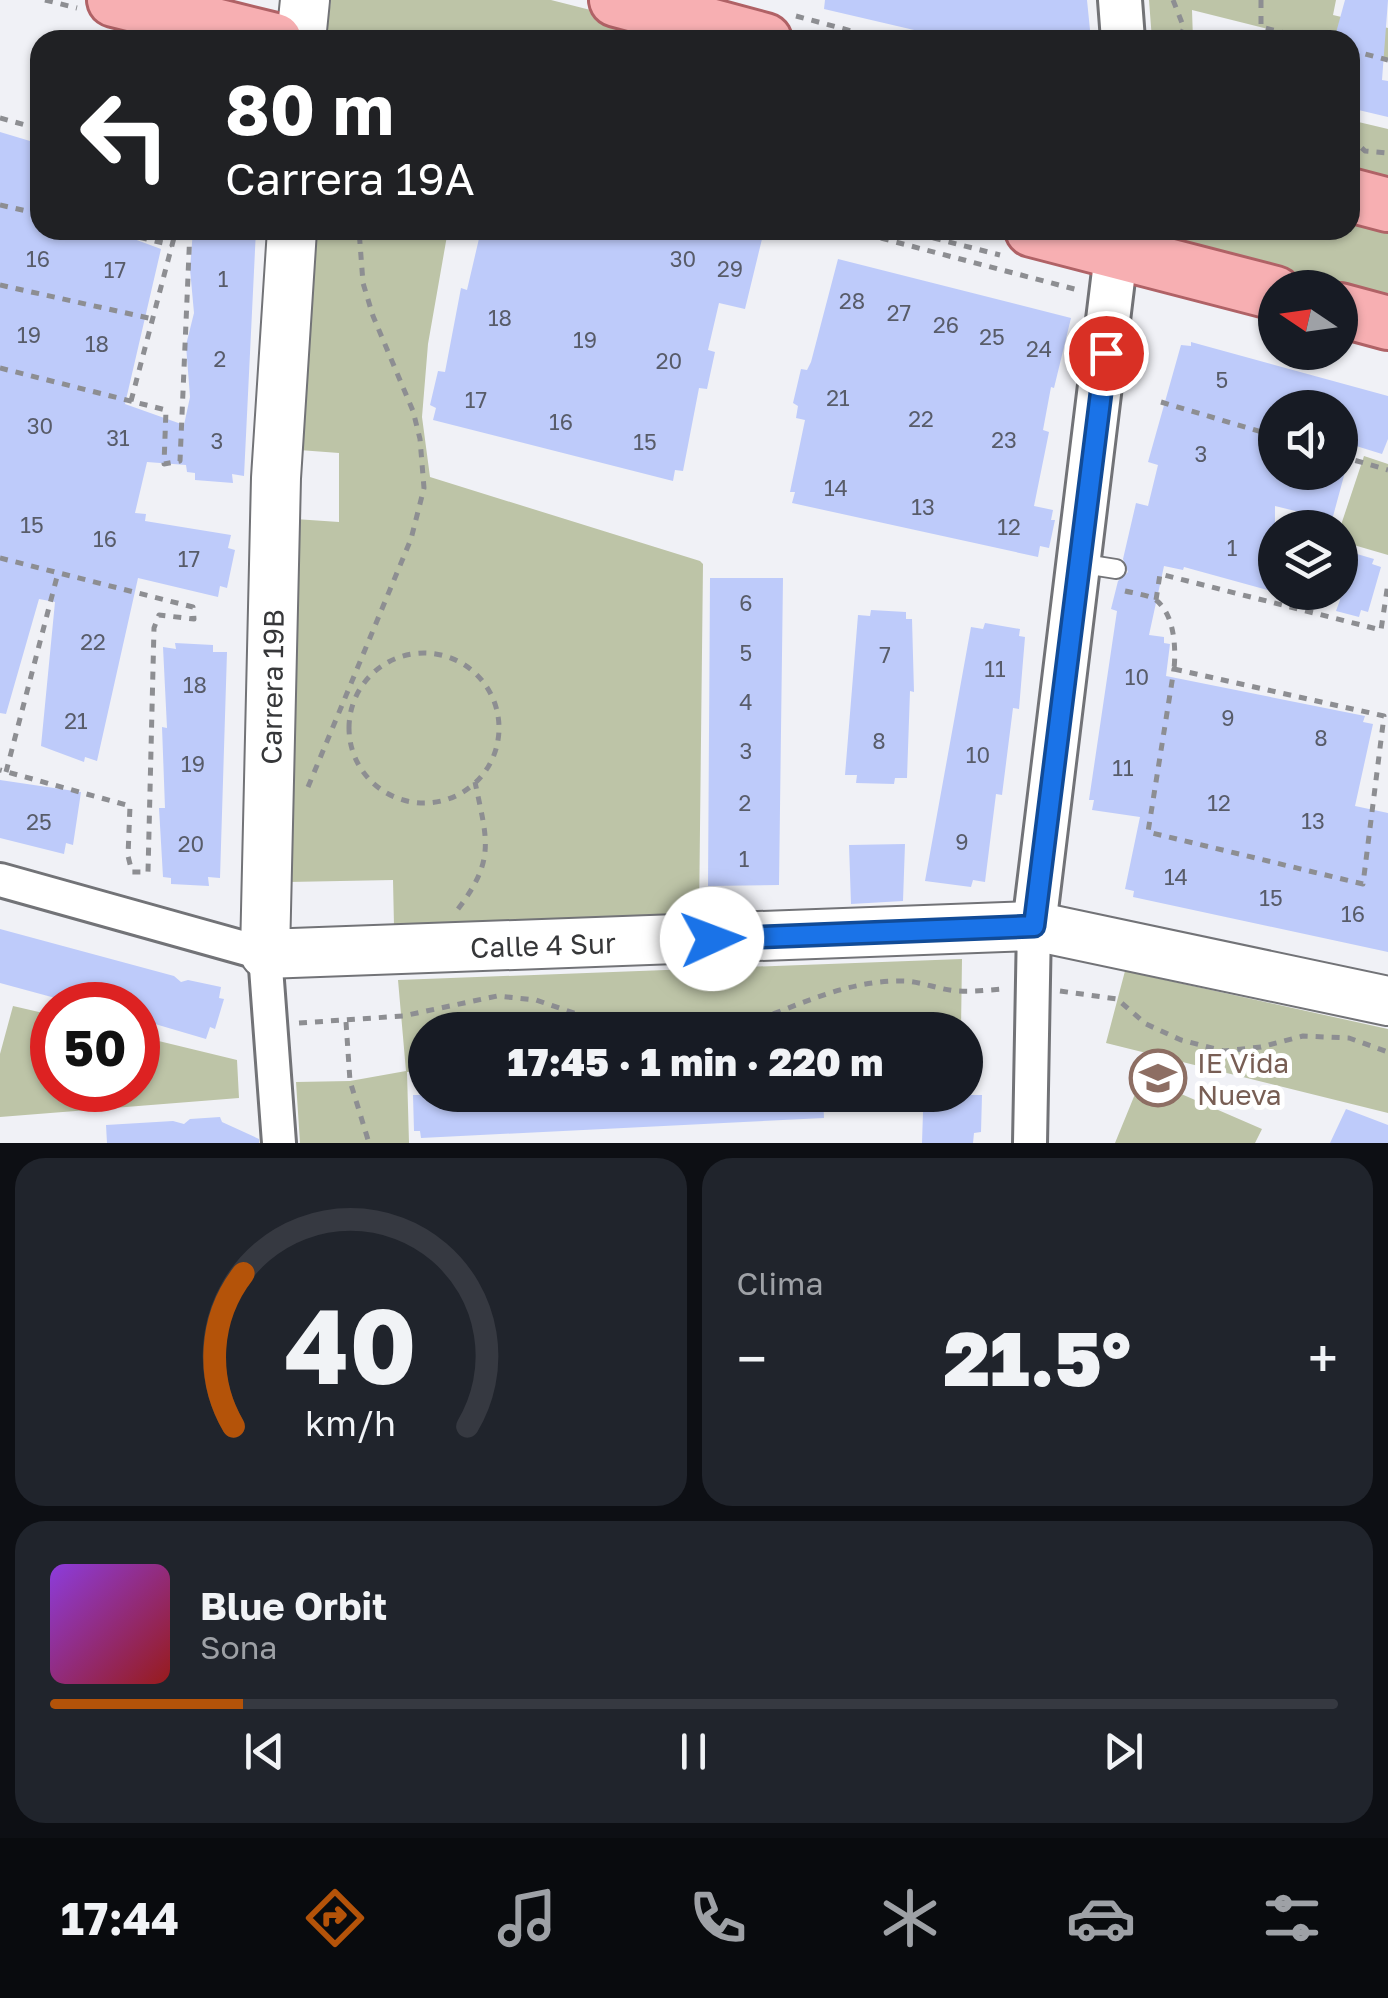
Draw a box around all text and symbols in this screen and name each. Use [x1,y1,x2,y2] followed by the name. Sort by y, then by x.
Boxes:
[225,66,394,150] text: 80 m
[60,70,190,200] icon: left
[225,151,475,205] text: Carrera 19A
[26,245,50,272] house number: 16
[670,245,696,272] house number: 30
[717,255,743,282] house number: 29
[104,256,126,283] house number: 17
[218,265,229,292] house number: 1
[1258,270,1358,370] north arrow
[1258,270,1358,610] map controls
[839,287,865,314] house number: 28
[887,299,911,326] house number: 27
[488,304,512,331] house number: 18
[933,311,959,338] house number: 26
[1064,311,1149,396] pin
[17,321,41,348] house number: 19
[979,323,1005,350] house number: 25
[573,326,597,353] house number: 19
[1079,326,1134,381] icon: arrive
[85,330,109,357] house number: 18
[1026,335,1052,362] house number: 24
[214,345,226,372] house number: 2
[656,347,682,374] house number: 20
[1216,366,1228,393] house number: 5
[826,384,850,411] house number: 21
[465,386,487,413] house number: 17
[1258,390,1358,490] button: sound
[908,405,934,432] house number: 22
[549,408,573,435] house number: 16
[27,412,53,439] house number: 30
[106,424,130,451] house number: 31
[991,426,1017,453] house number: 23
[211,427,223,454] house number: 3
[633,428,657,455] house number: 15
[1195,440,1207,467] house number: 3
[824,474,848,501] house number: 14
[911,493,935,520] house number: 13
[1258,510,1358,610] button: layers
[20,511,44,538] house number: 15
[997,513,1021,540] house number: 12
[93,525,117,552] house number: 16
[1227,534,1238,561] house number: 1
[178,545,200,572] house number: 17
[739,589,753,616] house number: 6
[254,609,290,765] street label: Carrera 19B
[80,628,106,655] house number: 22
[740,639,752,666] house number: 5
[879,641,891,668] house number: 7
[984,655,1006,682] house number: 11
[1125,663,1149,690] house number: 10
[183,671,207,698] house number: 18
[739,688,753,715] house number: 4
[1221,704,1235,731] house number: 9
[64,707,88,734] house number: 21
[1314,724,1328,751] house number: 8
[872,727,886,754] house number: 8
[740,737,752,764] house number: 3
[966,741,990,768] house number: 10
[181,750,205,777] house number: 19
[1112,754,1134,781] house number: 11
[739,789,751,816] house number: 2
[1207,789,1231,816] house number: 12
[1301,807,1325,834] house number: 13
[26,808,52,835] house number: 25
[955,828,969,855] house number: 9
[178,830,204,857] house number: 20
[739,845,750,872] house number: 1
[1164,863,1188,890] house number: 14
[1259,884,1283,911] house number: 15
[660,887,764,991] position arrow
[1341,900,1365,927] house number: 16
[470,926,616,964] street label: Calle 4 Sur
[30,982,160,1112] speed limit sign: 50
[508,1039,883,1084] text: 17:45 · 1 min · 220 m
[1197,1046,1289,1111] place label: IE Vida Nueva
[1128,1048,1188,1108] school or university icon: IE Vida Nueva
[737,1264,823,1302] text: Clima
[284,1282,417,1407] text: 40
[944,1312,1131,1403] text: 21.5°
[737,1325,767,1391] text: −
[1308,1325,1338,1391] text: +
[305,1401,396,1444] text: km/h
[200,1583,387,1628] text: Blue Orbit
[200,1628,277,1666] text: Sona
[237,1724,292,1779] icon: previous
[666,1724,721,1779] icon: pause
[1096,1724,1151,1779] icon: next
[300,1883,370,1953] icon: directions
[492,1883,562,1953] icon: music
[683,1883,753,1953] icon: phone
[875,1883,945,1953] icon: climate
[1066,1883,1136,1953] icon: car
[1257,1883,1327,1953] icon: filters
[61,1891,179,1945] text: 17:44

